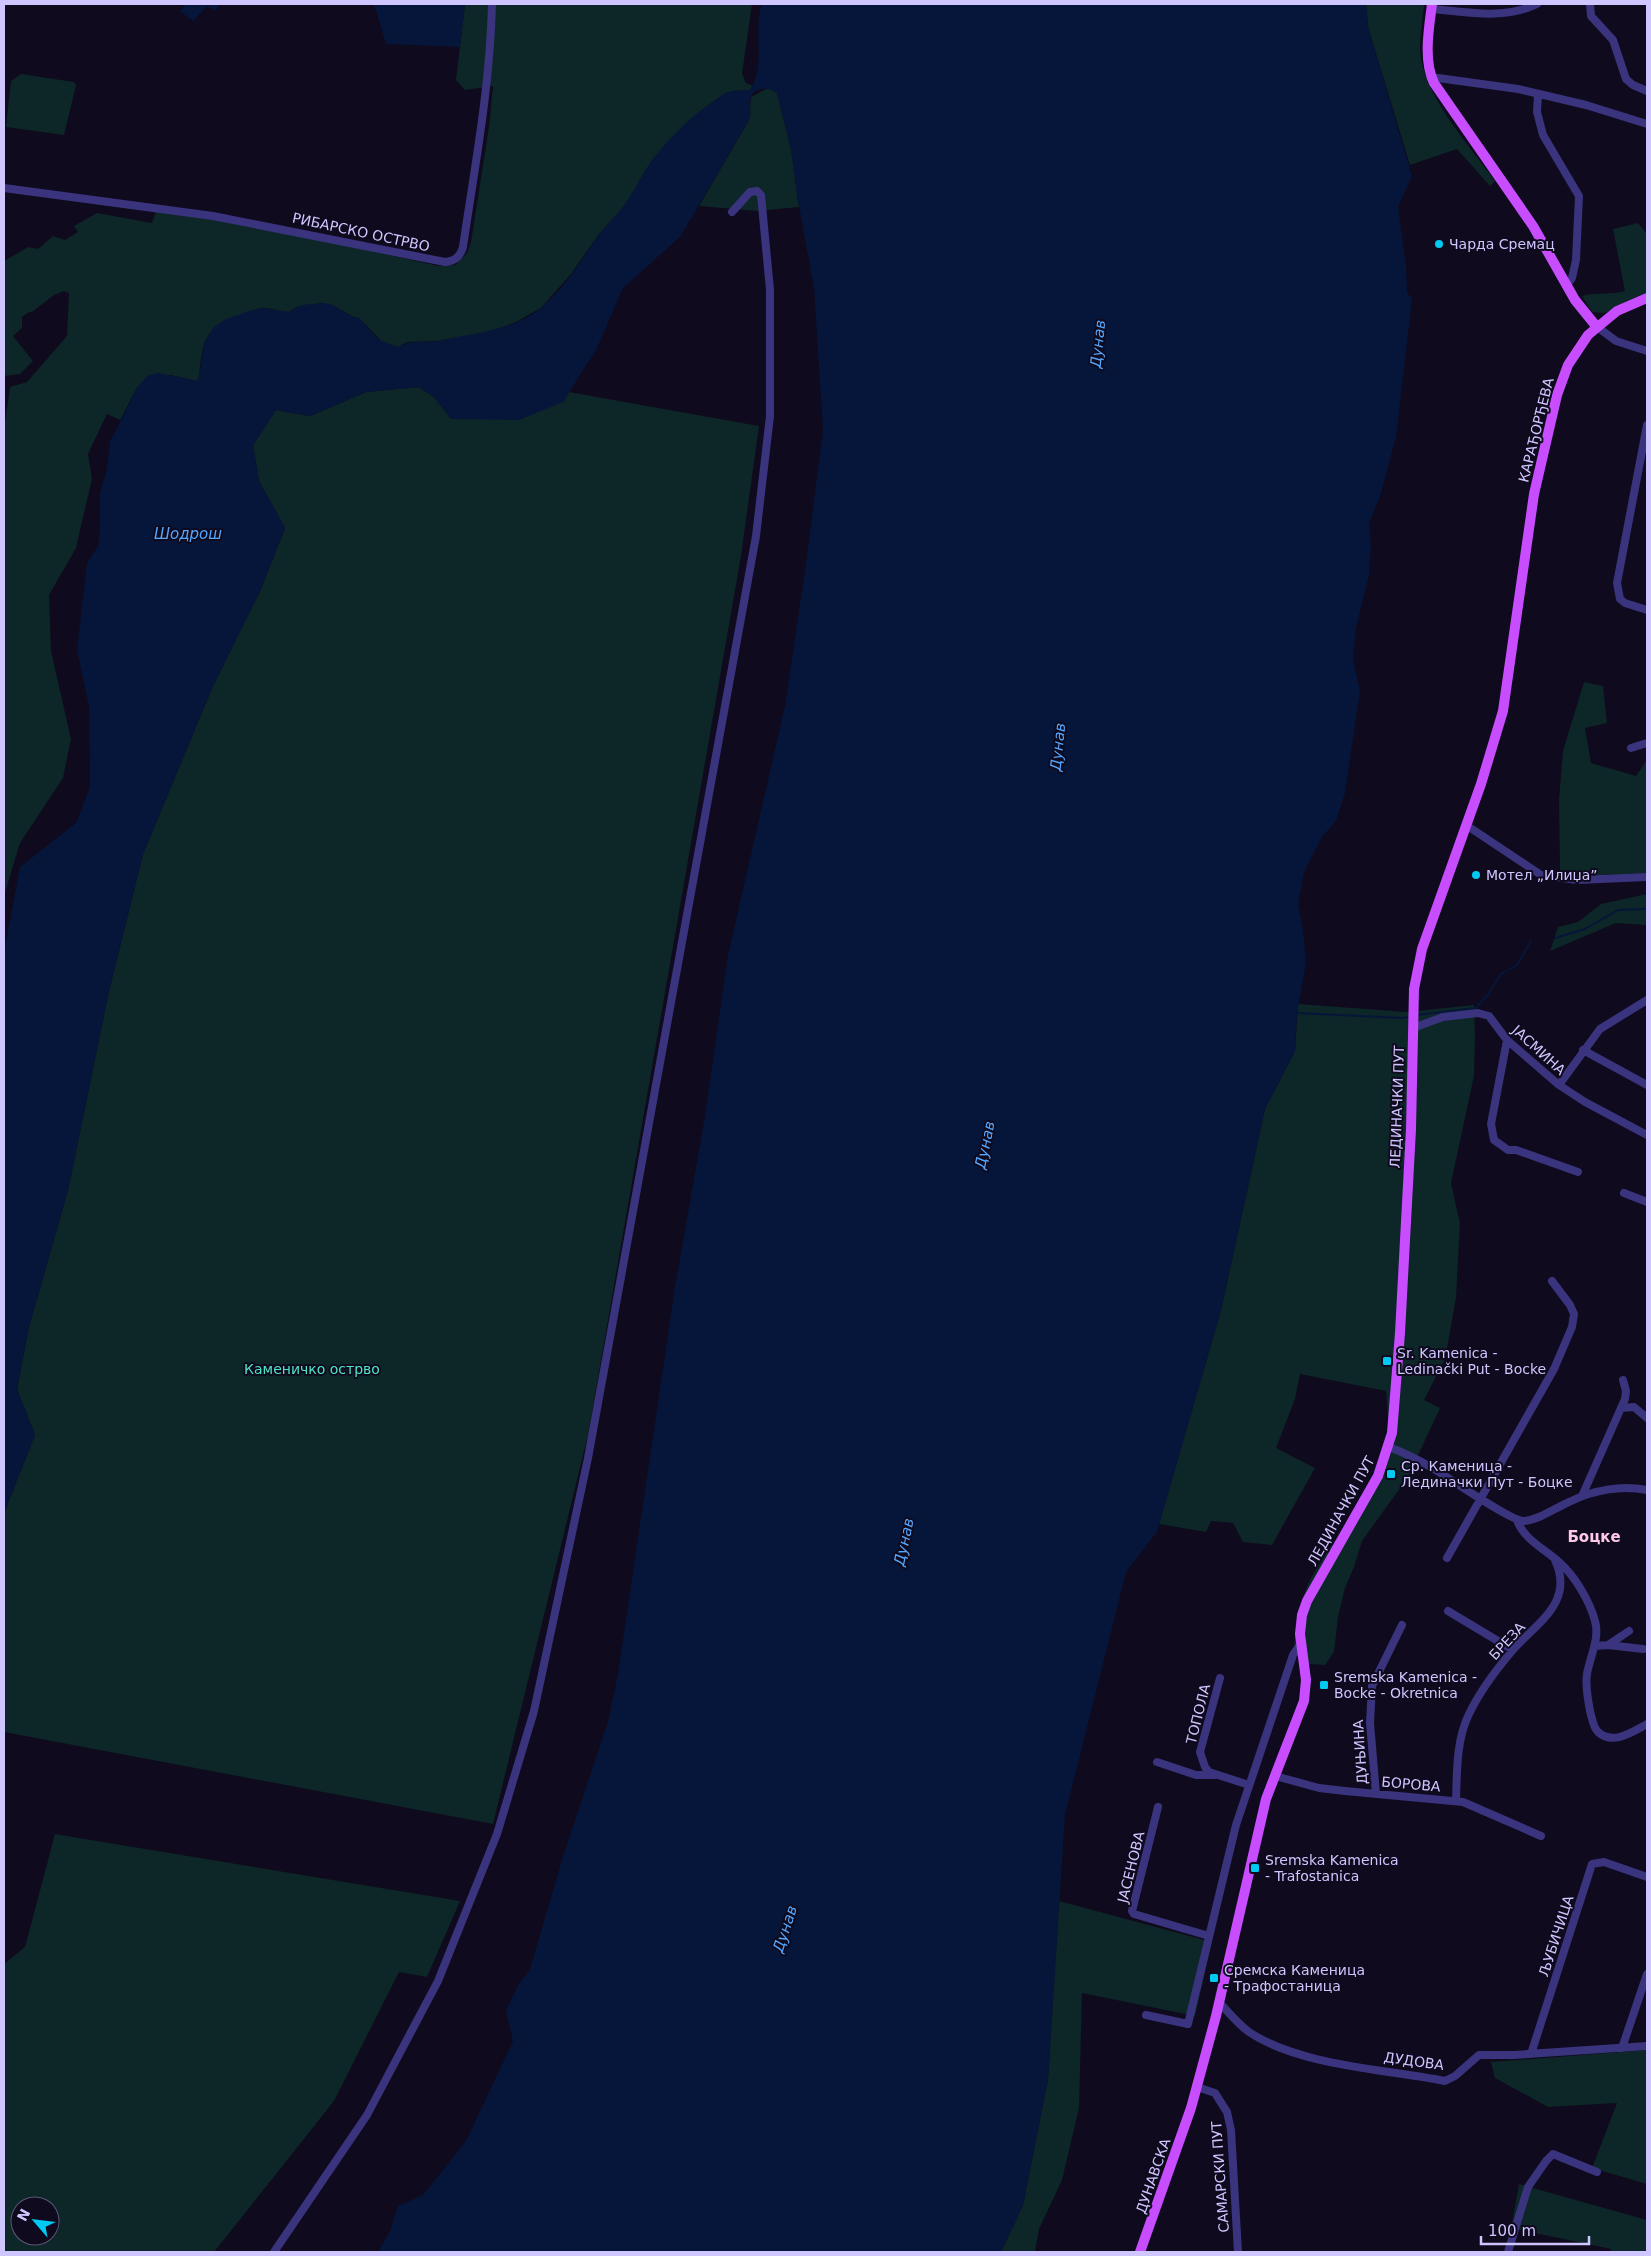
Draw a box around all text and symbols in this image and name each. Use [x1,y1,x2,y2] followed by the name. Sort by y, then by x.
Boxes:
[291,210,431,254] street label: РИБАРСКО ОСТРВО
[1449,236,1555,252] place label: Чарда Сремац
[1433,238,1445,250] marker: Чарда Сремац
[1086,319,1109,370] water label: Дунав
[1515,376,1557,484] street label: КАРАЂОРЂЕВА
[154,525,222,543] water label: Шодрош
[1046,722,1069,773] water label: Дунав
[1486,867,1598,883] place label: Мотел „Илиџа”
[1470,869,1482,881] marker: Мотел „Илиџа”
[1508,1021,1569,1078] street label: ЈАСМИНА
[1387,1045,1407,1169] street label: ЛЕДИНАЧКИ ПУТ
[971,1119,999,1172] water label: Дунав
[1397,1345,1546,1377] place label: Sr. Kamenica - Ledinački Put - Bocke
[1381,1355,1393,1367] marker: Sr. Kamenica - Ledinački Put - Bocke
[244,1361,380,1377] park label: Каменичко острво
[1304,1453,1378,1569] street label: ЛЕДИНАЧКИ ПУТ
[1401,1458,1573,1490] place label: Ср. Каменица - Лединачки Пут - Боцке
[1385,1468,1397,1480] marker: Ср. Каменица - Лединачки Пут - Боцке
[890,1516,918,1569] water label: Дунав
[1567,1528,1621,1546] district label: Боцке
[1486,1619,1529,1663] street label: БРЕЗА
[1334,1669,1477,1701] place label: Sremska Kamenica - Bocke - Okretnica
[1318,1679,1330,1691] marker: Sremska Kamenica - Bocke - Okretnica
[1183,1682,1213,1747] street label: ТОПОЛА
[1350,1719,1370,1785] street label: ДУЊИНА
[1381,1773,1442,1795] street label: БОРОВА
[1114,1829,1148,1905] street label: ЈАСЕНОВА
[1265,1852,1399,1884] place label: Sremska Kamenica - Trafostanica
[1249,1862,1261,1874] marker: Sremska Kamenica - Trafostanica
[1535,1893,1577,1979] street label: ЉУБИЧИЦА
[769,1903,801,1956] water label: Дунав
[1224,1962,1365,1994] place label: Сремска Каменица - Трафостаница
[1208,1972,1220,1984] marker: Сремска Каменица - Трафостаница
[1383,2049,1446,2073] street label: ДУДОВА
[1208,2120,1232,2233] street label: САМАРСКИ ПУТ
[1133,2136,1173,2216] street label: ДУНАВСКА
[10,2196,60,2246] north arrow
[14,2206,33,2224] text: N
[1481,2214,1588,2246] scale bar
[1488,2222,1536,2240] text: 100 m

